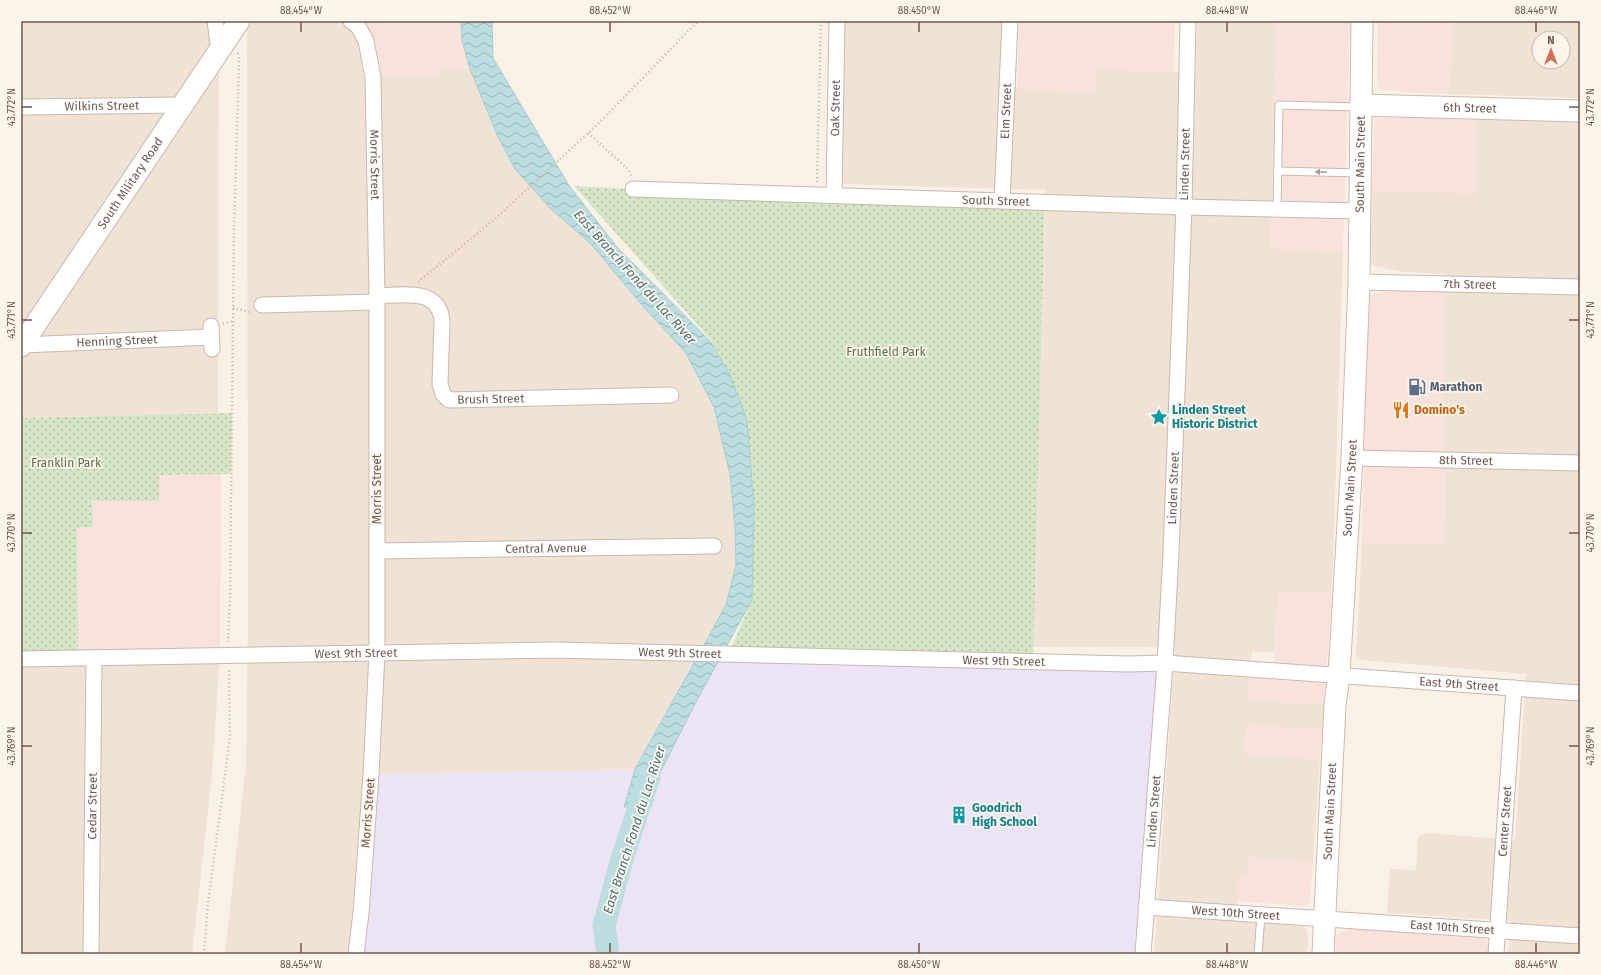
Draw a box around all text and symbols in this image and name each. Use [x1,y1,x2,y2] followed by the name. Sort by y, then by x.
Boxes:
[280,5,323,17] text: 88.454°W
[589,5,632,17] text: 88.452°W
[898,5,941,17] text: 88.450°W
[1206,5,1249,17] text: 88.448°W
[1515,5,1558,17] text: 88.446°W
[1531,30,1571,70] north arrow
[1547,34,1555,47] text: N
[828,79,843,136] street label: Oak Street
[998,82,1014,139] street label: Elm Street
[6,88,18,126] text: 43.772°N
[1585,88,1597,126] text: 43.772°N
[64,99,140,113] street label: Wilkins Street
[1443,100,1498,116] street label: 6th Street
[1353,115,1368,213] street label: South Main Street
[1177,127,1193,201] street label: Linden Street
[367,129,382,201] street label: Morris Street
[95,135,166,232] street label: South Military Road
[1314,169,1327,175] one-way arrow
[962,193,1031,209] street label: South Street
[571,207,700,348] water label: East Branch Fond du Lac River
[1444,277,1497,292] street label: 7th Street
[6,301,18,339] text: 43.771°N
[1585,301,1597,339] text: 43.771°N
[76,332,158,350] street label: Henning Street
[846,345,927,359] park label: Fruthfield Park
[1407,377,1427,397] fuel station icon: Marathon
[1430,380,1483,394] place label: Marathon
[457,391,525,407] street label: Brush Street
[1391,400,1411,420] restaurant icon: Domino's
[1172,403,1258,431] place label: Linden Street Historic District
[1414,403,1465,417] place label: Domino's
[1149,407,1169,427] place icon: Linden Street Historic District
[1340,438,1360,537] street label: South Main Street
[1165,451,1182,525] street label: Linden Street
[370,453,384,524] street label: Morris Street
[1439,453,1494,468] street label: 8th Street
[31,456,102,470] park label: Franklin Park
[6,514,18,552] text: 43.770°N
[1585,514,1597,552] text: 43.770°N
[505,541,587,556] street label: Central Avenue
[638,645,722,661] street label: West 9th Street
[314,646,398,661] street label: West 9th Street
[962,653,1046,669] street label: West 9th Street
[1419,674,1500,694] street label: East 9th Street
[6,726,18,766] text: 43.769°N
[1585,726,1597,766] text: 43.769°N
[600,743,669,916] water label: East Branch Fond du Lac River
[1321,762,1339,860] street label: South Main Street
[85,772,100,840] street label: Cedar Street
[1144,774,1164,848] street label: Linden Street
[359,777,377,849] street label: Morris Street
[1496,785,1514,857] street label: Center Street
[972,801,1037,829] place label: Goodrich High School
[949,805,969,825] building icon: Goodrich High School
[1191,903,1281,923] street label: West 10th Street
[1409,918,1496,937] street label: East 10th Street
[280,959,323,971] text: 88.454°W
[589,959,632,971] text: 88.452°W
[898,959,941,971] text: 88.450°W
[1206,959,1249,971] text: 88.448°W
[1515,959,1558,971] text: 88.446°W

